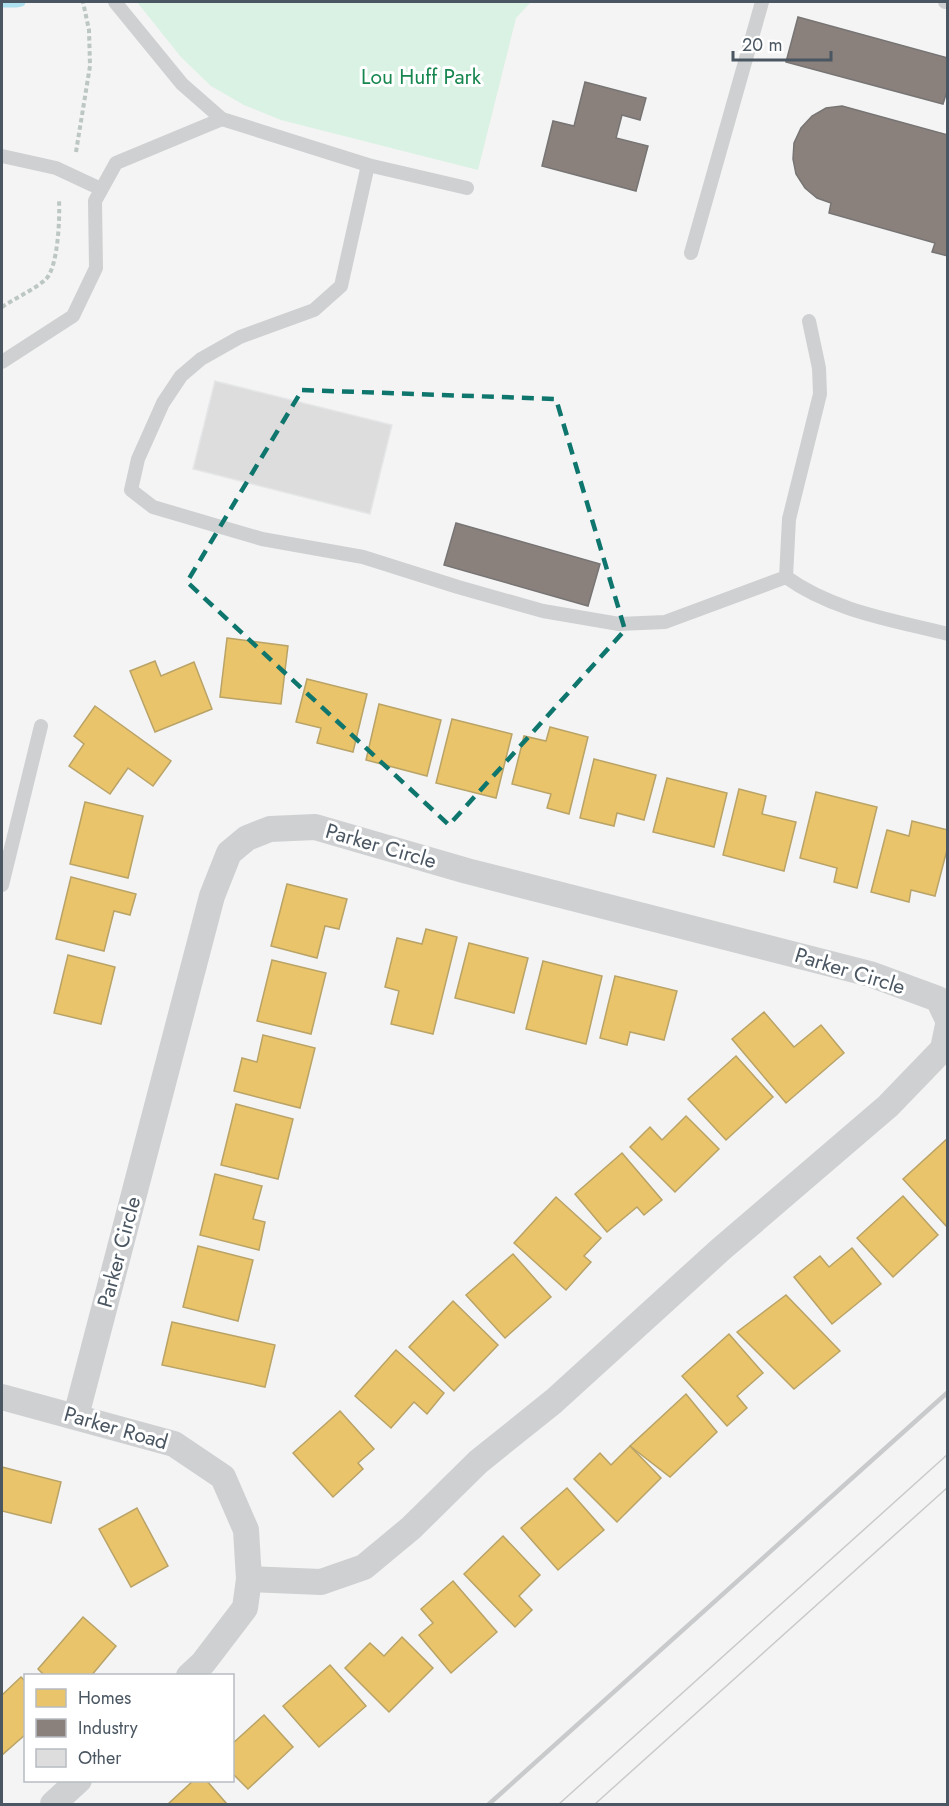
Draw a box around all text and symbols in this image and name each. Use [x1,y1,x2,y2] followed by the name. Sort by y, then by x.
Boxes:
[733,24,830,62] scale bar
[742,32,782,58] text: 20 m
[361,62,482,92] park label: Lou Huff Park
[322,816,440,876] street label: Parker Circle
[791,940,909,1002] street label: Parker Circle
[90,1193,148,1311] street label: Parker Circle
[61,1399,171,1457] street label: Parker Road
[24,1674,234,1782] legend
[78,1685,131,1711] text: Homes
[78,1715,138,1741] text: Industry
[78,1745,122,1771] text: Other

